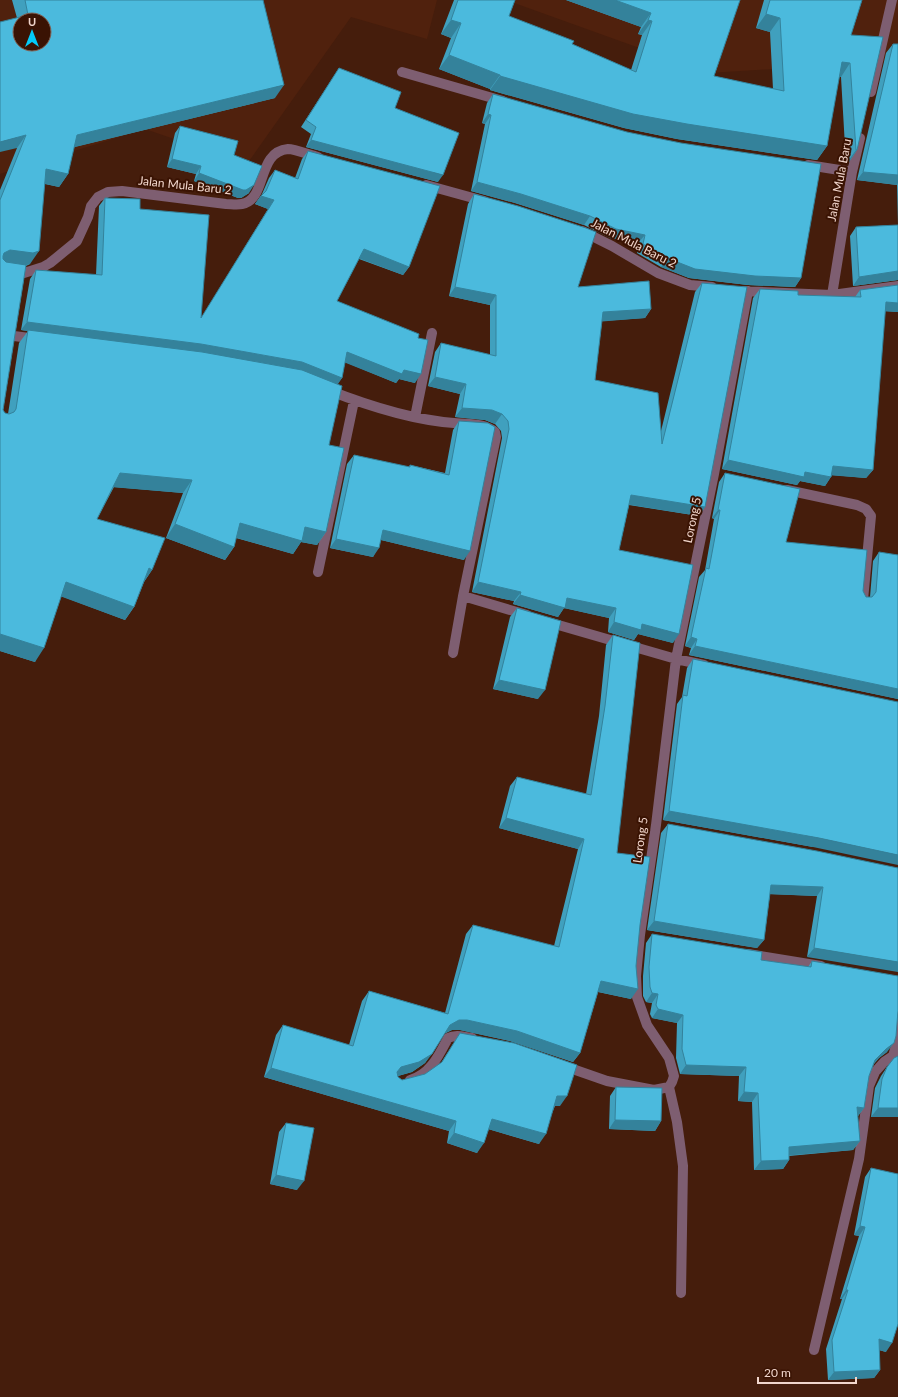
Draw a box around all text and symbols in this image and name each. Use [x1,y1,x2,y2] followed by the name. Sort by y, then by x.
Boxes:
[12,12,52,52] north arrow
[28,15,36,28] text: U
[824,138,854,222] street label: Jalan Mula Baru
[138,173,232,197] street label: Jalan Mula Baru 2
[589,215,679,271] street label: Jalan Mula Baru 2
[680,496,704,544] street label: Lorong 5
[629,816,651,864] street label: Lorong 5
[758,1359,856,1385] scale bar
[764,1365,791,1380] text: 20 m

